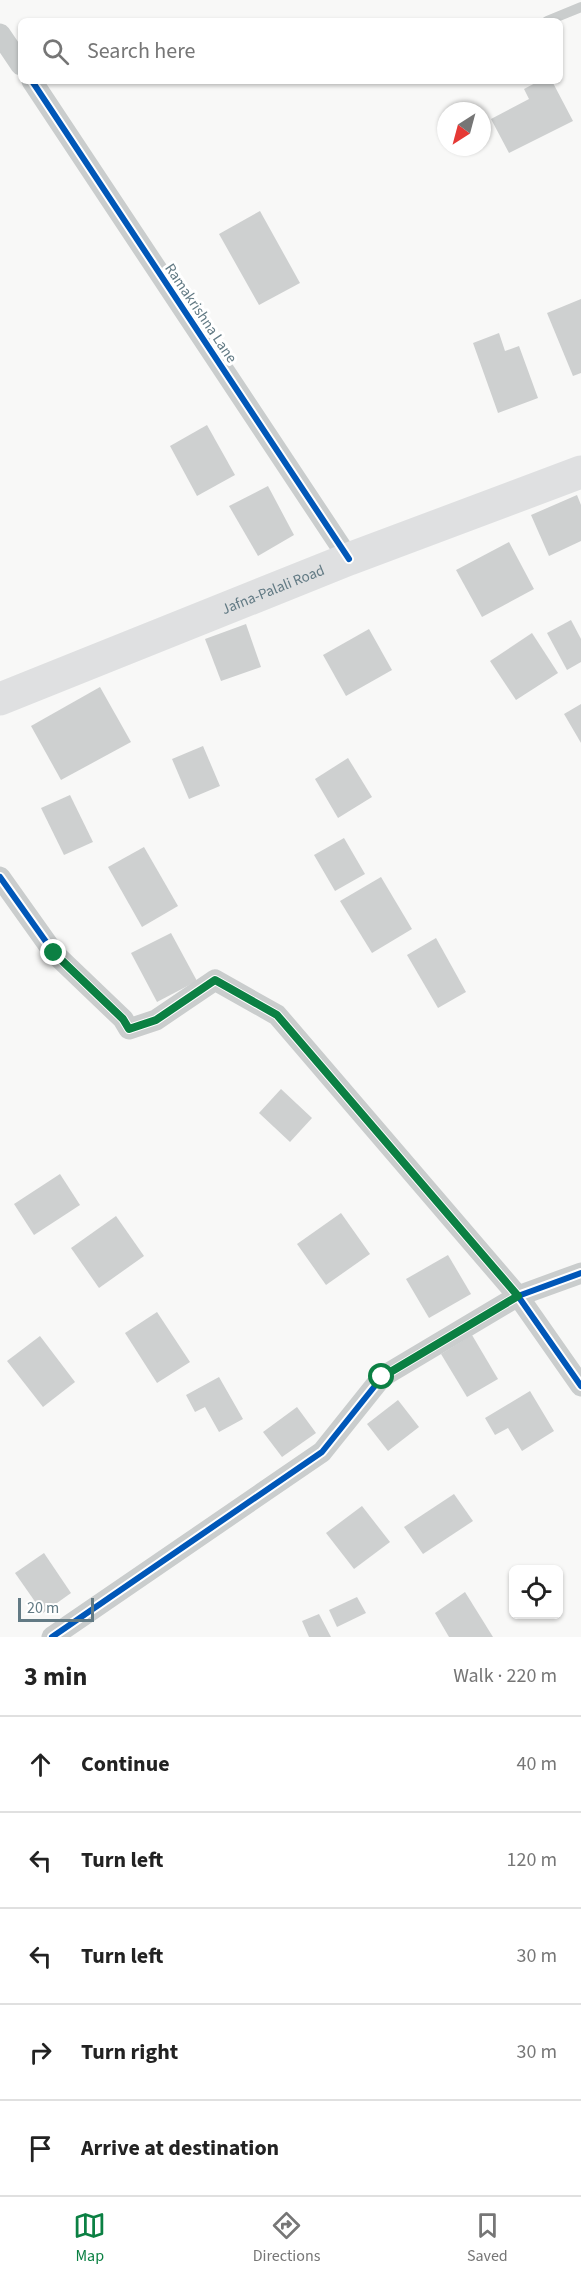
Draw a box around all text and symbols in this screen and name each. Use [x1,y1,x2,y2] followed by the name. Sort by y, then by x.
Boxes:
[18,18,563,84] search box
[39,35,72,68] icon: search
[87,35,195,67] text: Search here
[437,102,491,156] north arrow
[159,259,242,367] street label: Ramakrishna Lane
[218,560,328,620] street label: Jafna-Palali Road
[40,939,66,965] route end
[368,1363,394,1389] route start
[509,1565,563,1619] map controls
[509,1565,563,1619] button: locate
[18,1595,94,1622] scale bar
[27,1597,59,1619] text: 20 m
[24,1658,87,1695] text: 3 min
[453,1662,557,1690] text: Walk · 220 m
[24,1748,57,1781] icon: ahead
[81,1748,170,1780] text: Continue
[517,1750,557,1778] text: 40 m
[24,1844,57,1877] icon: left
[81,1844,163,1876] text: Turn left
[507,1846,557,1874] text: 120 m
[24,1940,57,1973] icon: left
[81,1940,163,1972] text: Turn left
[517,1942,557,1970] text: 30 m
[24,2036,57,2069] icon: right
[81,2036,178,2068] text: Turn right
[517,2038,557,2066] text: 30 m
[24,2132,57,2165] icon: arrive
[81,2132,279,2164] text: Arrive at destination
[73,2209,106,2267] tab: Map
[253,2209,320,2267] tab: Directions
[467,2209,508,2267] tab: Saved

